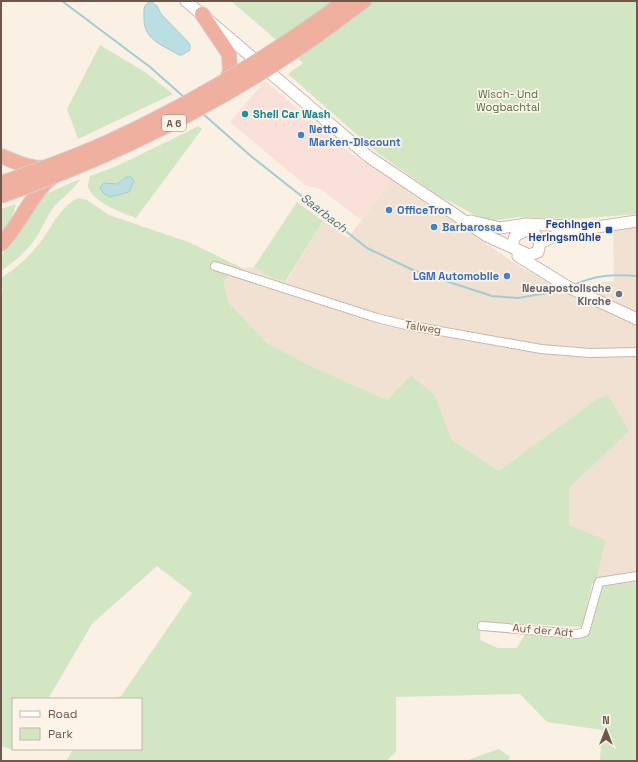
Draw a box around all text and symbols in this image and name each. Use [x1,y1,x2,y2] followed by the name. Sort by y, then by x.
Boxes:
[476,87,540,114] park label: Wisch- Und Wogbachtal
[253,107,331,121] place label: Shell Car Wash
[240,109,250,119] marker: Shell Car Wash
[162,115,186,131] road number: A 6
[309,122,401,149] place label: Netto Marken-Discount
[296,130,306,140] marker: Netto Marken-Discount
[298,190,351,237] water label: Saarbach
[397,203,452,217] place label: OfficeTron
[384,205,394,215] marker: OfficeTron
[528,217,601,244] place label: Fechingen Heringsmühle
[442,220,503,234] place label: Barbarossa
[429,222,439,232] marker: Barbarossa
[604,225,614,235] marker: Fechingen Heringsmühle
[413,269,499,283] place label: LGM Automobile
[502,271,512,281] marker: LGM Automobile
[522,281,611,308] place label: Neuapostolische Kirche
[614,289,624,299] marker: Neuapostolische Kirche
[404,317,442,337] street label: Talweg
[512,620,574,640] street label: Auf der Adt
[12,698,142,750] legend
[48,706,77,722] text: Road
[586,710,626,750] north arrow
[602,713,610,727] text: N
[48,726,73,742] text: Park

